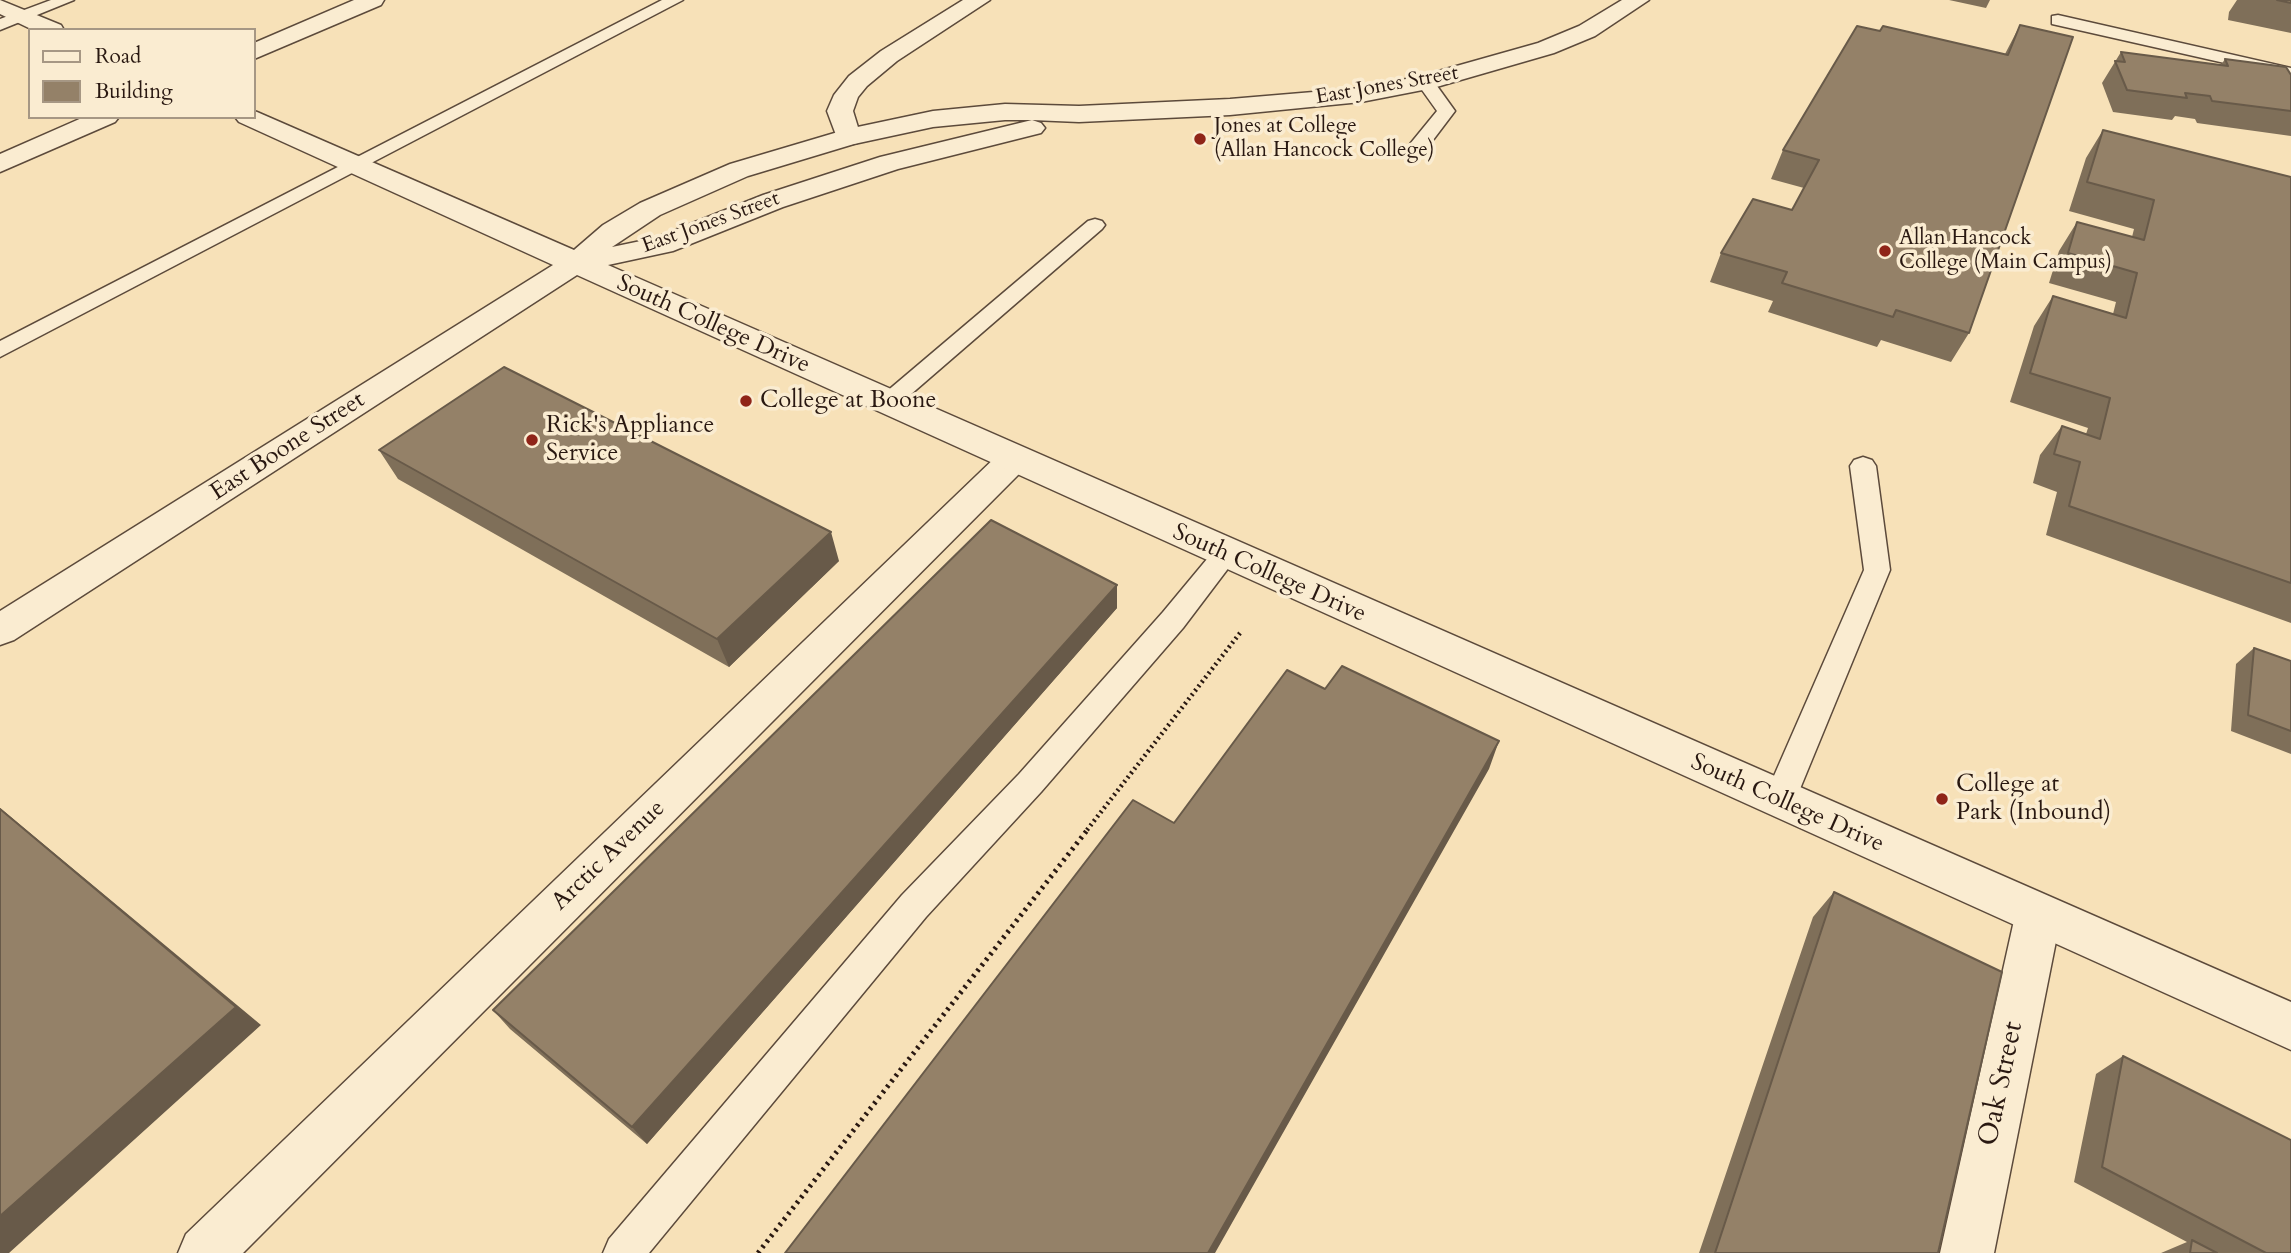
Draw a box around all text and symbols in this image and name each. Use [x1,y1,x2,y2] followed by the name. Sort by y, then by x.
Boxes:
[28,28,256,119] legend
[95,42,141,71] text: Road
[1314,61,1460,111] street label: East Jones Street
[95,77,173,106] text: Building
[1214,114,1434,164] place label: Jones at College (Allan Hancock College)
[1192,131,1208,147] marker: Jones at College (Allan Hancock College)
[639,186,783,260] street label: East Jones Street
[1899,226,2112,276] place label: Allan Hancock College (Main Campus)
[1877,243,1893,259] marker: Allan Hancock College (Main Campus)
[612,269,814,381] street label: South College Drive
[205,386,371,508] street label: East Boone Street
[760,387,936,415] place label: College at Boone
[738,393,754,409] marker: College at Boone
[546,412,714,468] place label: Rick's Appliance Service
[524,432,540,448] marker: Rick's Appliance Service
[1168,518,1370,630] street label: South College Drive
[1686,748,1888,860] street label: South College Drive
[1956,771,2111,827] place label: College at Park (Inbound)
[1934,791,1950,807] marker: College at Park (Inbound)
[546,795,672,917] street label: Arctic Avenue
[1972,1019,2032,1149] street label: Oak Street

